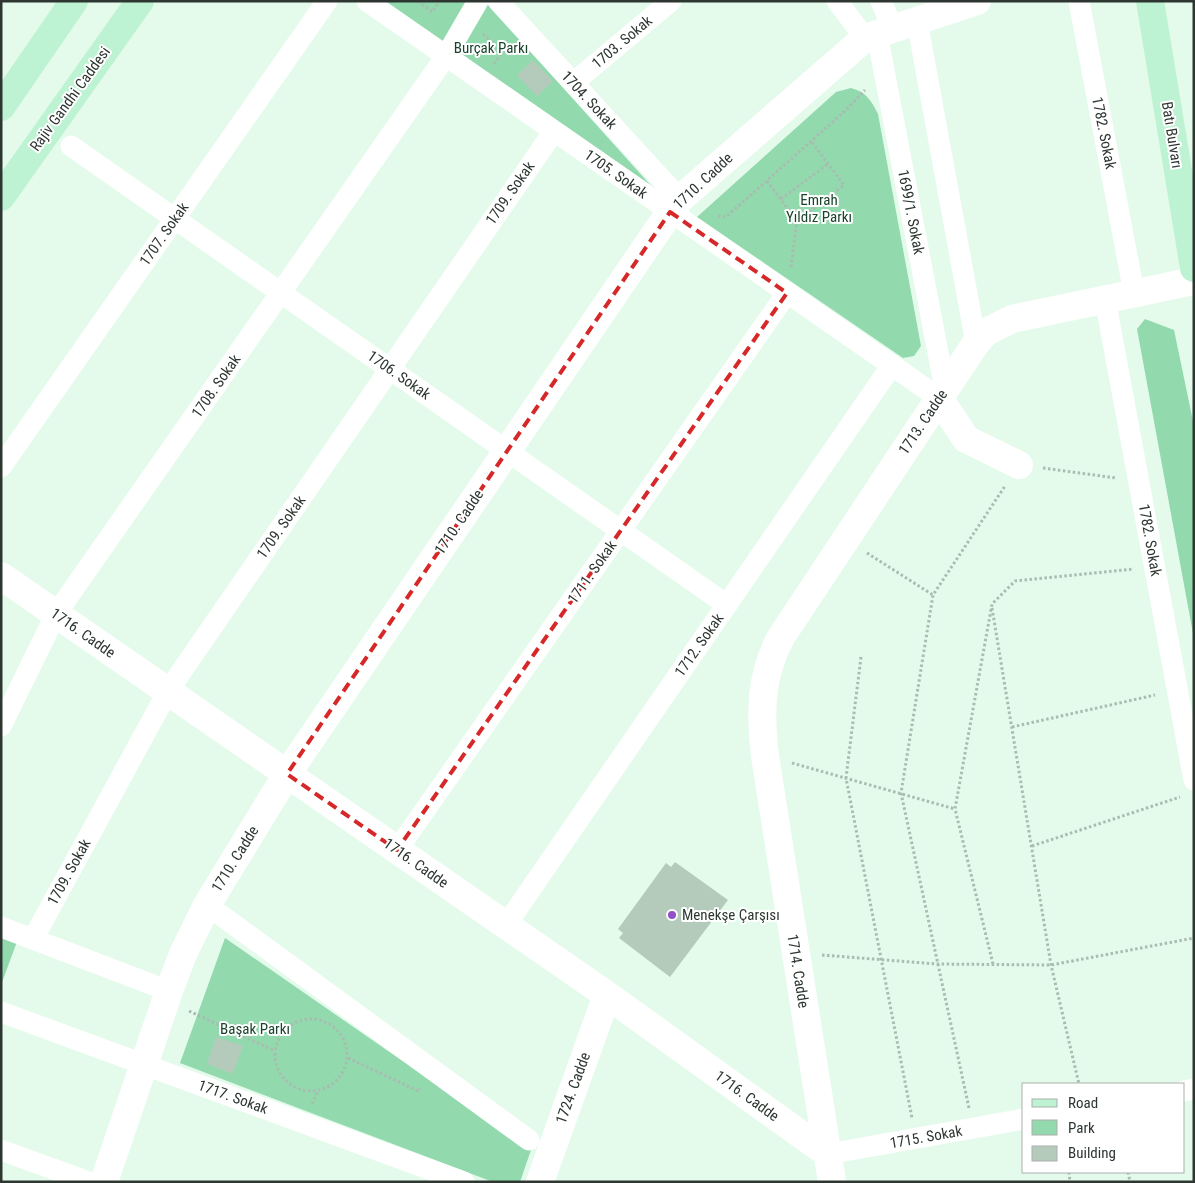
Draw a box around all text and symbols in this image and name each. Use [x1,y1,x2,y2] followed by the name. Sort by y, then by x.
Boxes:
[588,11,656,72] street label: 1703. Sokak
[454,39,528,57] park label: Burçak Parkı
[26,43,114,155] street label: Rajiv Gandhi Caddesi
[558,67,621,133] street label: 1704. Sokak
[1088,95,1120,171] street label: 1782. Sokak
[1158,100,1186,170] street label: Batı Bulvarı
[581,146,651,202] street label: 1705. Sokak
[670,149,736,213] street label: 1710. Cadde
[482,158,538,228] street label: 1709. Sokak
[894,168,928,256] street label: 1699/1. Sokak
[786,191,852,226] park label: Emrah Yıldız Parkı
[136,199,192,269] street label: 1707. Sokak
[364,347,434,403] street label: 1706. Sokak
[188,351,244,421] street label: 1708. Sokak
[895,386,951,458] street label: 1713. Cadde
[431,486,487,558] street label: 1710. Cadde
[253,492,309,562] street label: 1709. Sokak
[1135,502,1165,578] street label: 1782. Sokak
[564,537,620,607] street label: 1711. Sokak
[47,604,119,662] street label: 1716. Cadde
[671,610,727,680] street label: 1712. Sokak
[208,823,262,895] street label: 1710. Cadde
[380,834,452,892] street label: 1716. Cadde
[43,835,95,908] street label: 1709. Sokak
[682,906,780,924] place label: Menekşe Çarşısı
[666,909,678,921] marker: Menekşe Çarşısı
[783,933,813,1009] street label: 1714. Cadde
[220,1020,290,1038] park label: Başak Parkı
[552,1050,594,1126] street label: 1724. Cadde
[712,1067,782,1125] street label: 1716. Cadde
[196,1076,271,1118] street label: 1717. Sokak
[1022,1083,1185,1173] legend
[1068,1094,1098,1112] text: Road
[1068,1119,1095,1137] text: Park
[888,1122,964,1152] street label: 1715. Sokak
[1068,1144,1116,1162] text: Building

